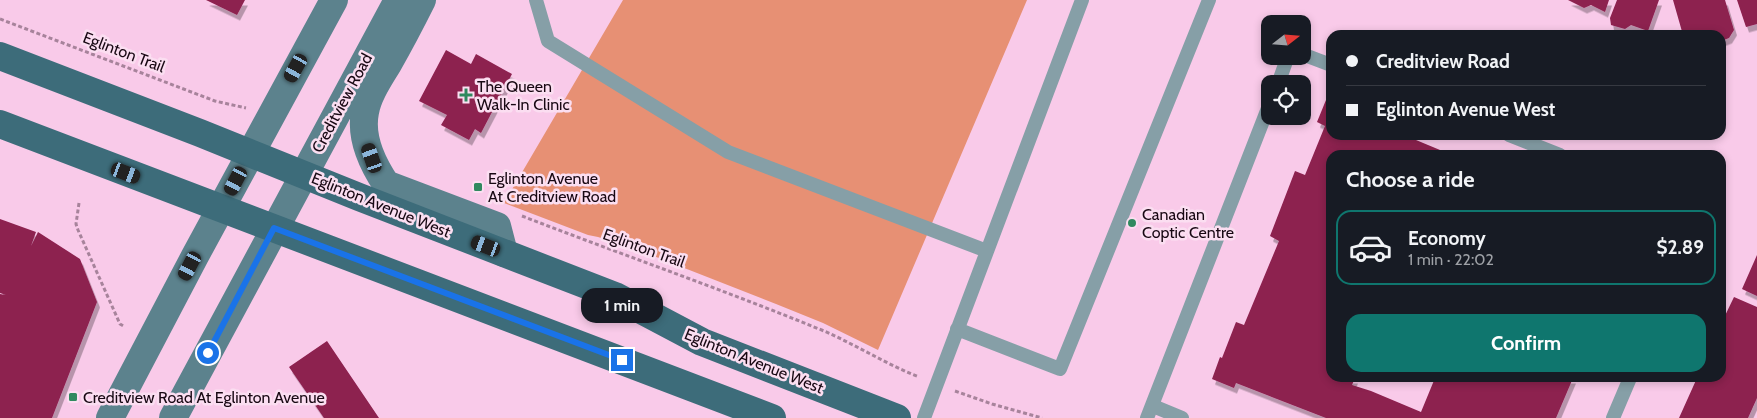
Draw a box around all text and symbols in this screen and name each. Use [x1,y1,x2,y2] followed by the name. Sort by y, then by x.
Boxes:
[1261,15,1311,65] north arrow
[1261,15,1311,125] map controls
[80,28,168,76] street label: Eglinton Trail
[308,50,376,156] street label: Creditview Road
[1376,50,1510,73] text: Creditview Road
[282,51,309,85] car
[1261,75,1311,125] button: locate
[477,77,570,114] place label: The Queen Walk-In Clinic
[459,88,473,102] marker: The Queen Walk-In Clinic
[1376,98,1555,121] text: Eglinton Avenue West
[360,141,383,175] car
[109,161,142,185] car
[222,164,249,198] car
[1346,166,1475,193] text: Choose a ride
[309,168,454,242] street label: Eglinton Avenue West
[488,169,616,206] place label: Eglinton Avenue At Creditview Road
[472,181,484,193] marker: Eglinton Avenue At Creditview Road
[1142,205,1234,242] place label: Canadian Coptic Centre
[1126,217,1138,229] marker: Canadian Coptic Centre
[600,224,688,272] street label: Eglinton Trail
[1348,225,1393,270] icon: car
[1408,227,1486,250] text: Economy
[469,234,502,258] car
[1657,236,1704,259] text: $2.89
[176,249,203,283] car
[1408,250,1494,269] text: 1 min · 22:02
[581,288,663,322] callout: 1 min
[604,296,640,315] text: 1 min
[1346,314,1706,372] button: Confirm
[682,324,827,398] street label: Eglinton Avenue West
[197,342,219,364] route start
[611,349,633,371] route end
[83,388,325,407] place label: Creditview Road At Eglinton Avenue
[67,391,79,403] marker: Creditview Road At Eglinton Avenue

